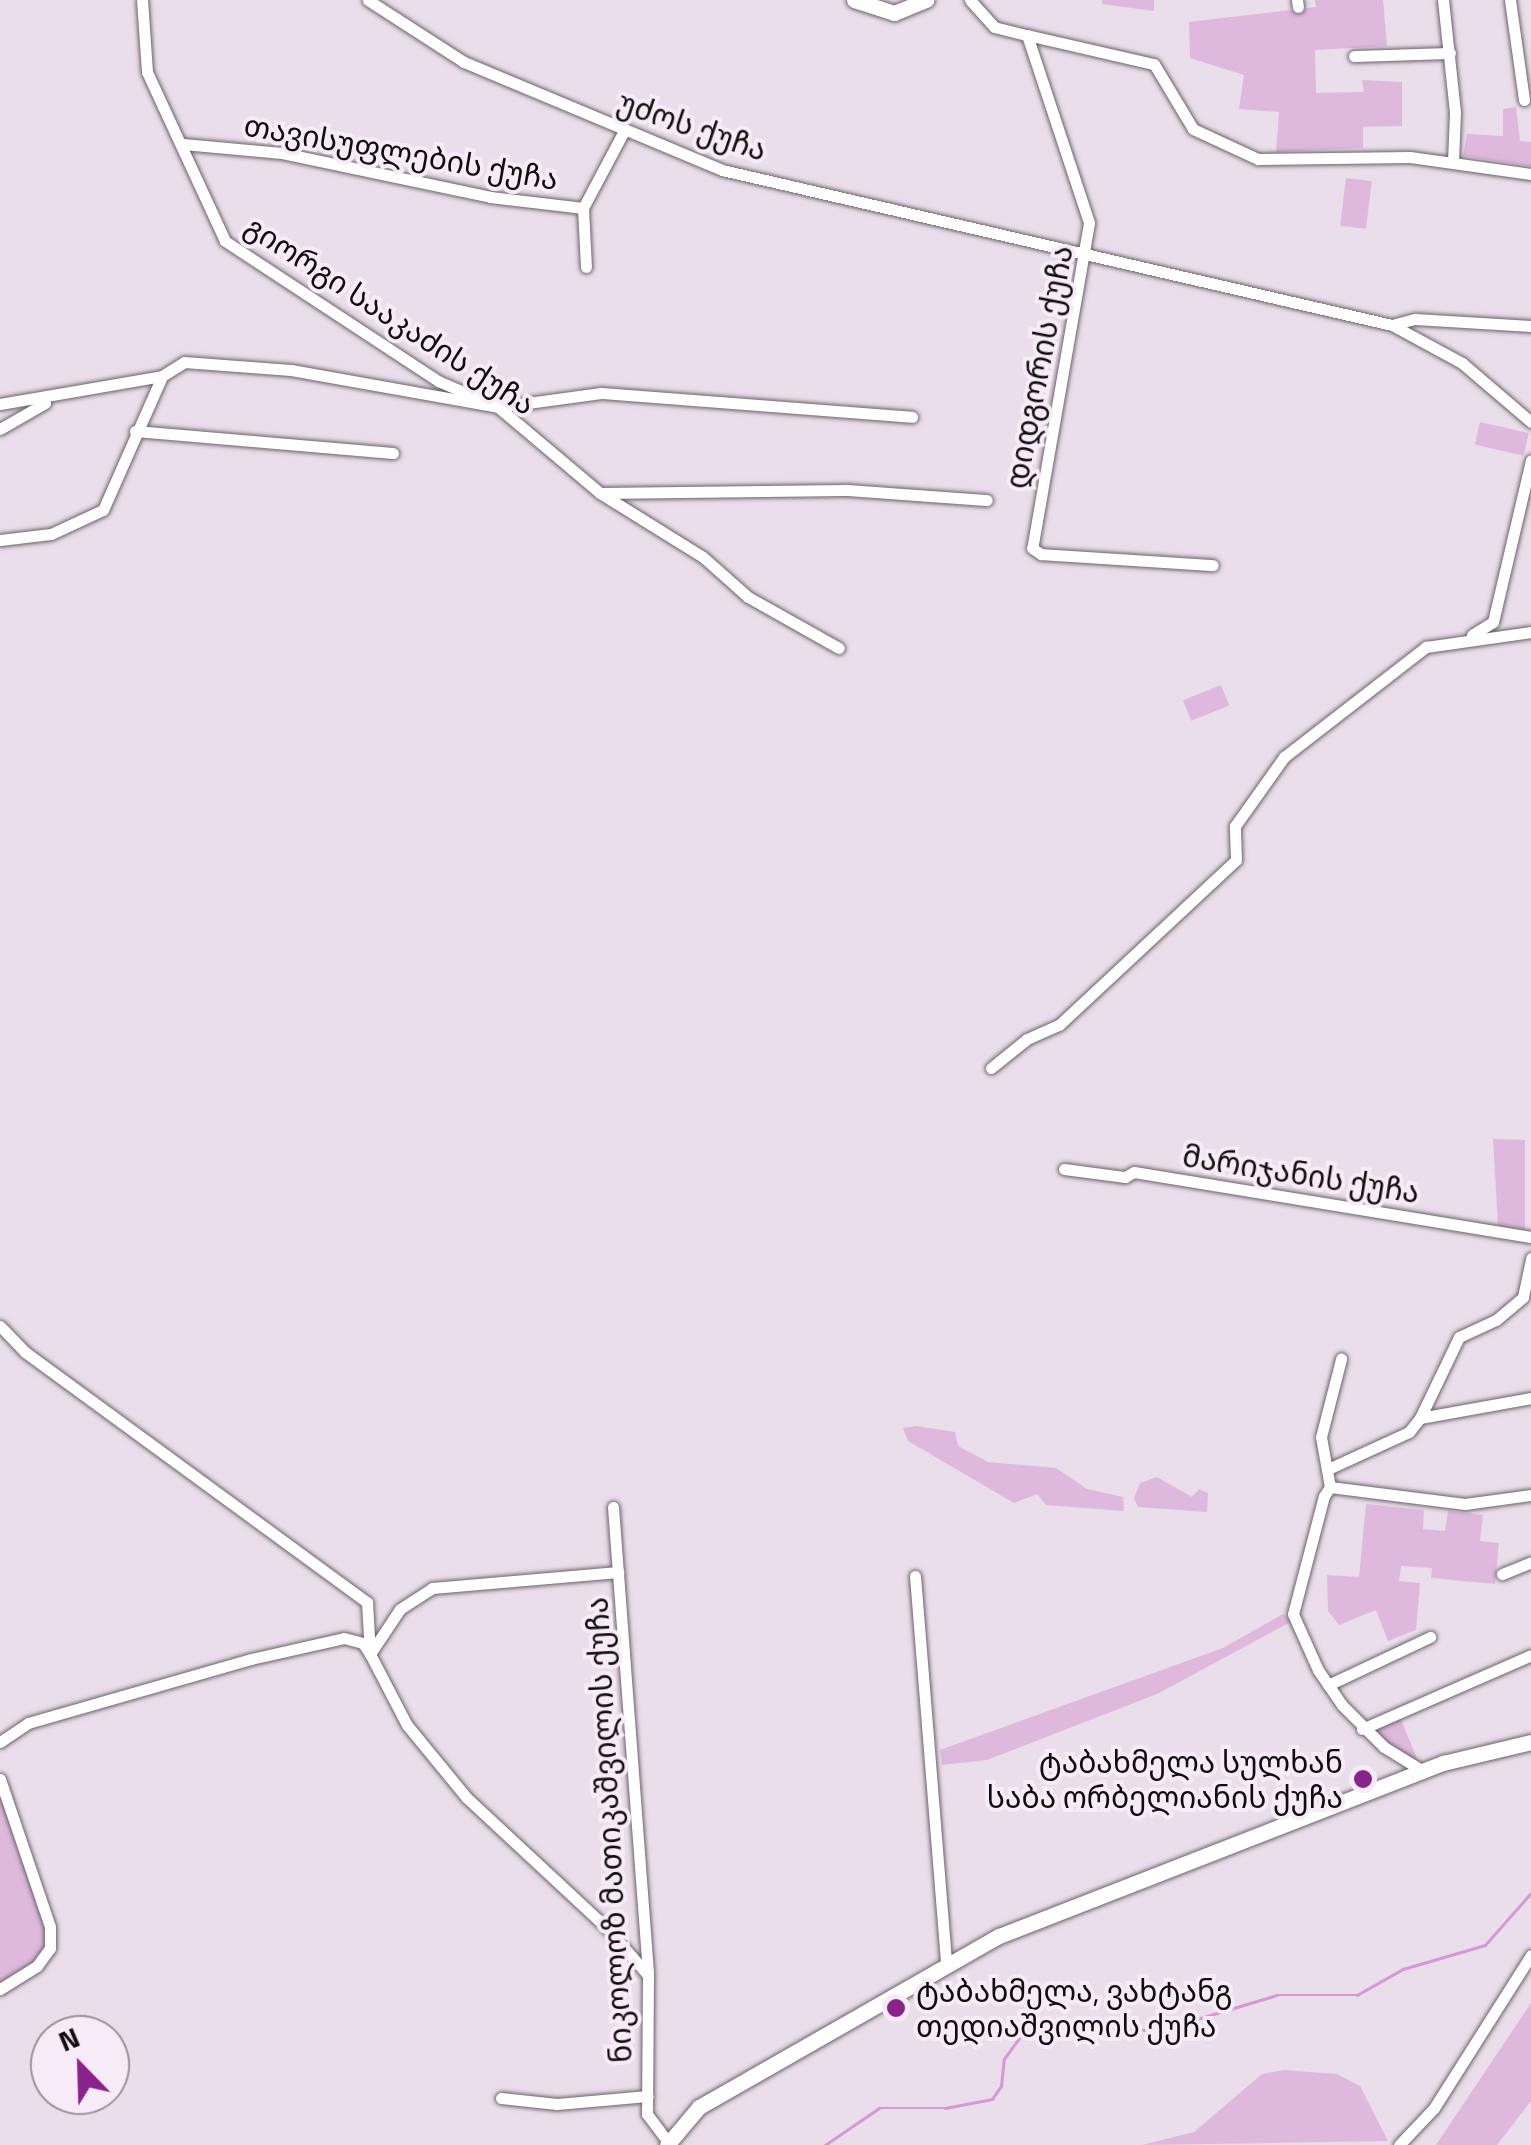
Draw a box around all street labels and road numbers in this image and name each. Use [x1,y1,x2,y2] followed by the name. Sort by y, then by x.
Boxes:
[613,84,771,168] street label: უძოს ქუჩა
[241,107,561,197] street label: თავისუფლების ქუჩა
[238,208,542,422] street label: გიორგი სააკაძის ქუჩა
[998,242,1080,492] street label: დიდგორის ქუჩა
[1180,1138,1422,1210] street label: მარიჯანის ქუჩა
[579,1596,639,2064] street label: ნიკოლოზ მათიკაშვილის ქუჩა

